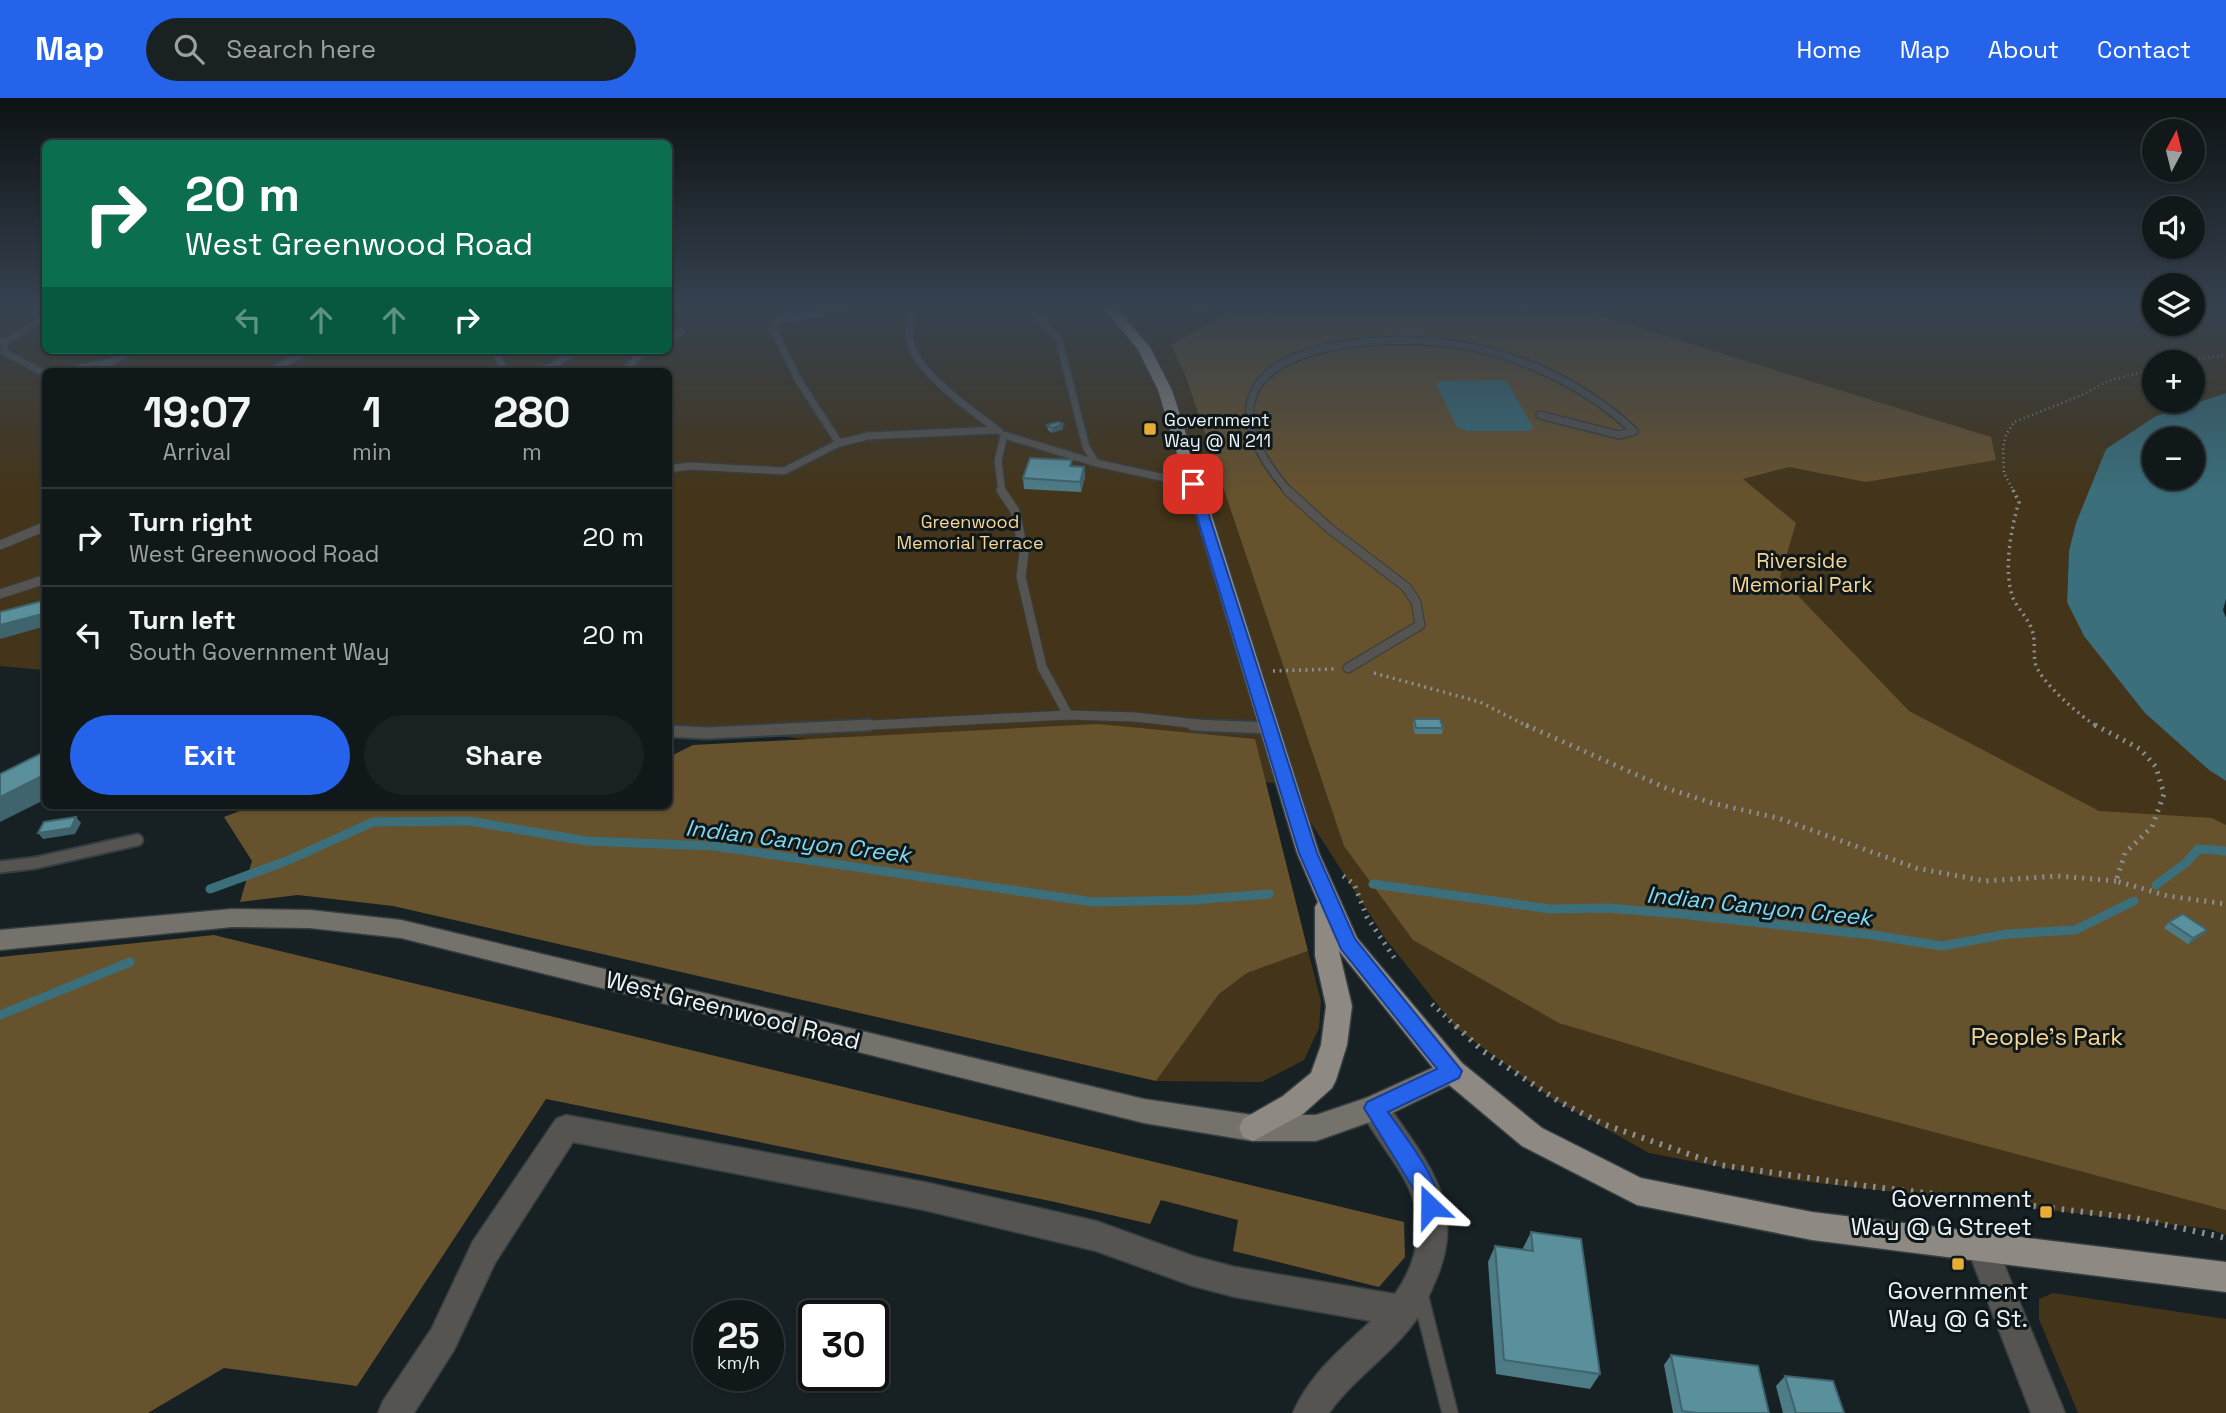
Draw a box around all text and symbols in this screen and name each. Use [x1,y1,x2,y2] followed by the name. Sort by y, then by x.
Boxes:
[146,18,636,81] search box
[35,28,104,70] text: Map
[170,30,208,68] icon: search
[226,32,376,66] text: Search here
[1796,34,1862,65] text: Home
[1900,34,1950,65] text: Map
[1988,34,2059,65] text: About
[2097,34,2191,65] text: Contact
[2142,119,2205,182] north arrow
[2142,119,2205,490] map controls
[185,163,300,225] text: 20 m
[70,168,161,259] icon: right
[2142,196,2205,259] button: sound
[185,224,533,264] text: West Greenwood Road
[2142,273,2205,336] button: layers
[229,301,267,339] icon: left
[302,301,340,339] icon: ahead
[375,301,413,339] icon: ahead
[448,301,486,339] icon: right
[2142,350,2205,413] button: +
[144,386,251,439] text: 19:07
[362,386,381,439] text: 1
[493,386,571,439] text: 280
[1164,408,1271,452] place label: Government Way @ N 211
[1142,421,1158,437] marker: Government Way @ N 211
[2142,427,2205,490] button: −
[163,437,231,467] text: Arrival
[352,437,392,467] text: min
[522,437,542,467] text: m
[1163,454,1223,514] pin
[1174,465,1212,503] icon: arrive
[129,505,253,539] text: Turn right
[896,510,1044,554] park label: Greenwood Memorial Terrace
[70,518,108,556] icon: right
[583,520,644,554] text: 20 m
[129,539,379,569] text: West Greenwood Road
[1732,547,1873,598] park label: Riverside Memorial Park
[129,603,236,637] text: Turn left
[70,616,108,654] icon: left
[583,618,644,652] text: 20 m
[129,637,390,667] text: South Government Way
[70,715,350,795] button: Exit
[364,715,644,795] button: Share
[684,812,915,870] water label: Indian Canyon Creek
[1645,879,1876,933] water label: Indian Canyon Creek
[603,963,863,1057] street label: West Greenwood Road
[1971,1021,2123,1052] park label: People's Park
[1393,1169,1467,1243] position arrow
[1851,1183,2032,1242] place label: Government Way @ G Street
[2038,1204,2054,1220] marker: Government Way @ G Street
[1950,1256,1966,1272] marker: Government Way @ G St.
[1888,1275,2028,1334] place label: Government Way @ G St.
[798,1300,889,1391] speed limit sign: 30
[718,1314,759,1358] text: 25
[717,1351,760,1374] text: km/h

